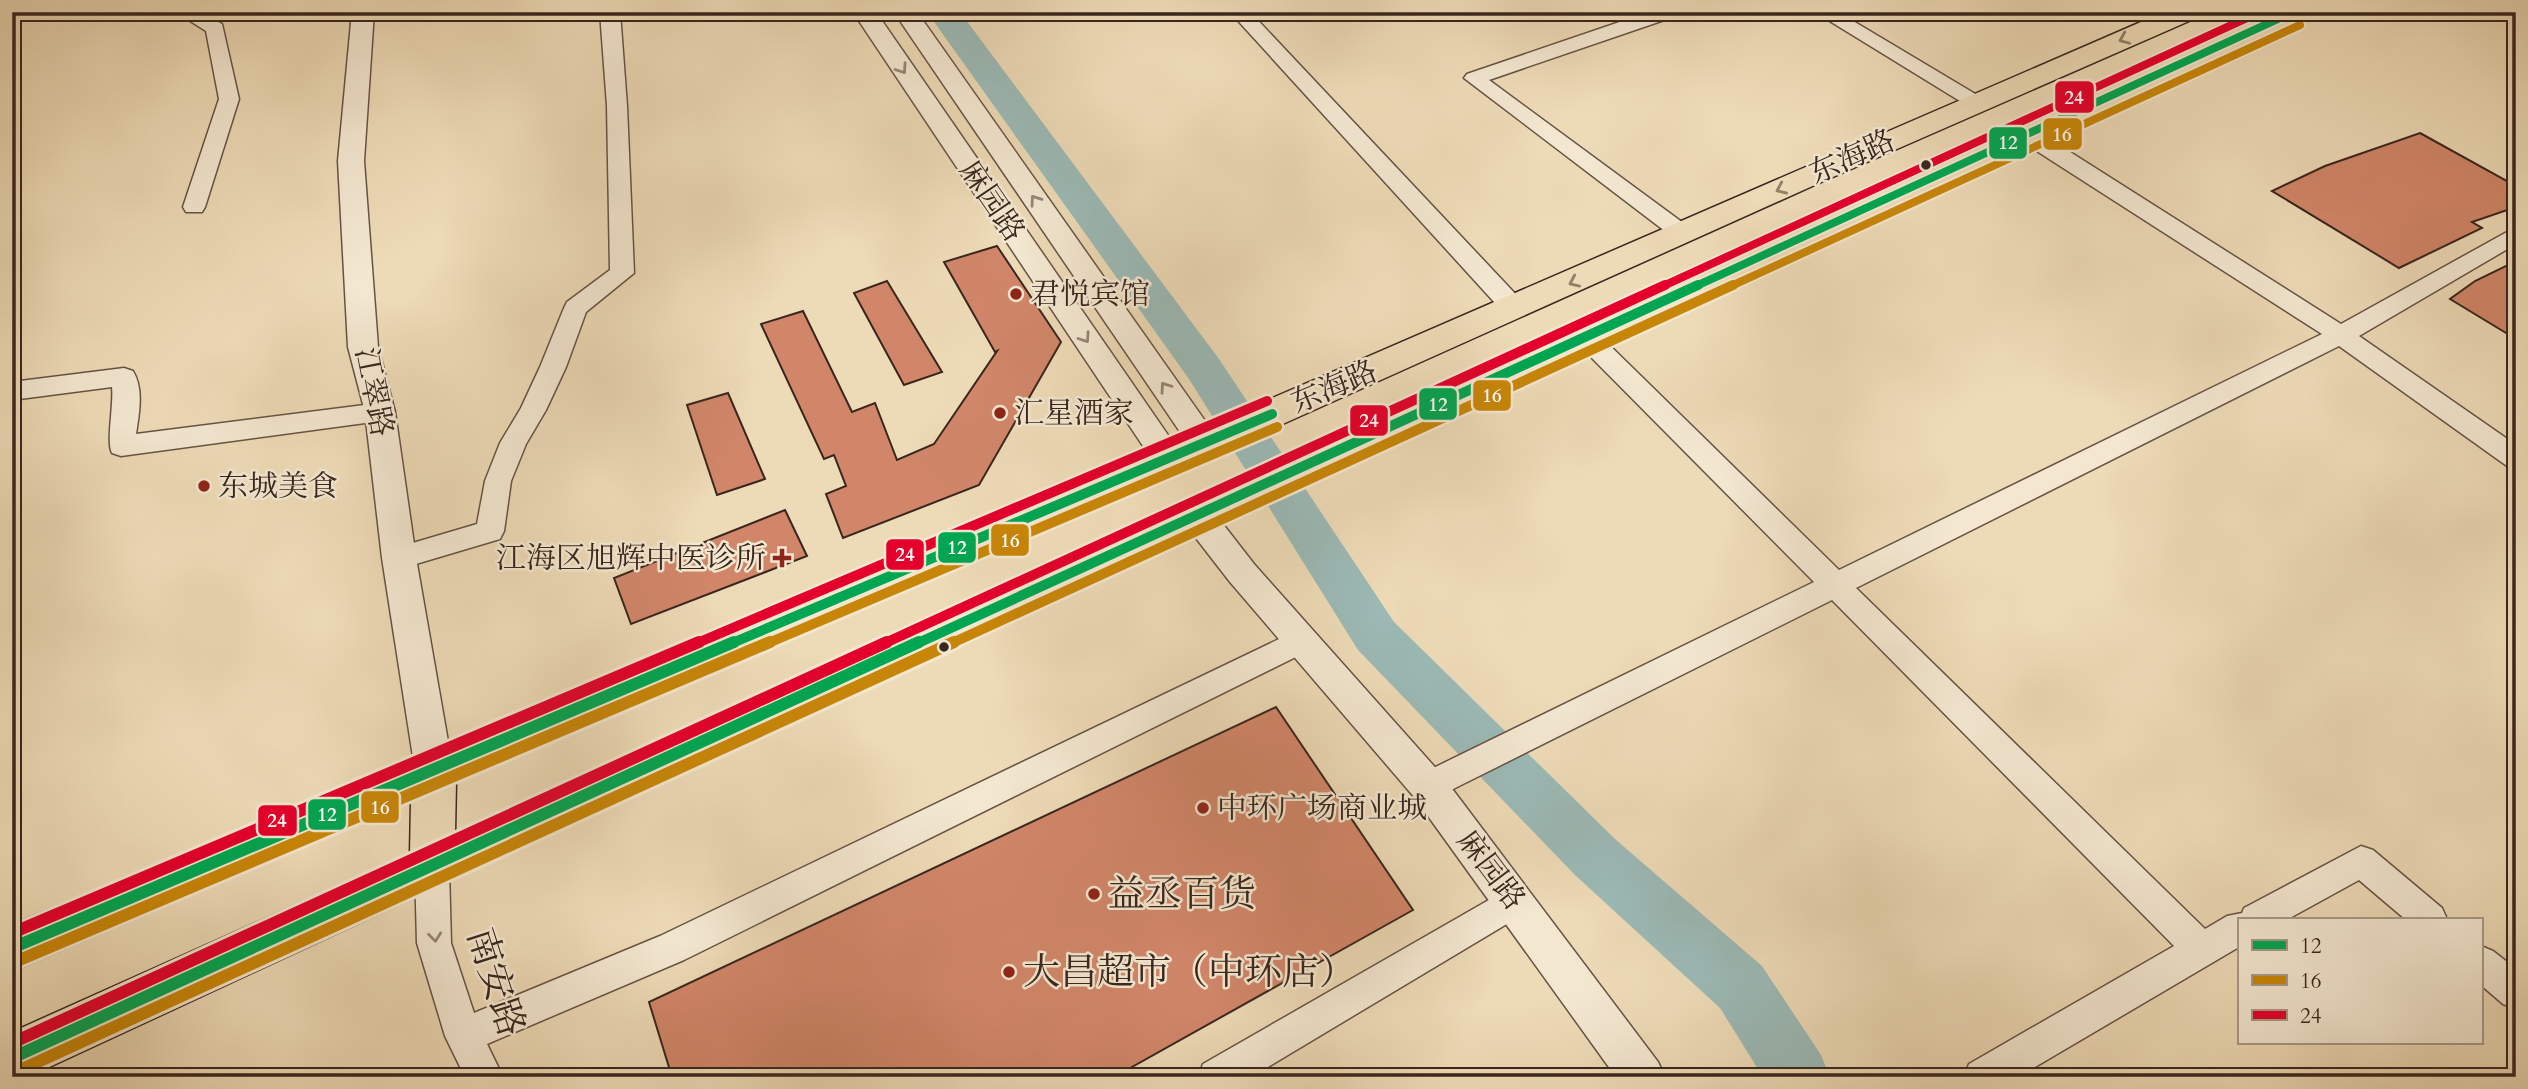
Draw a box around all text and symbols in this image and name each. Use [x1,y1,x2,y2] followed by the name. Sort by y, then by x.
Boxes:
[2119,31,2132,45] one-way arrow
[894,61,906,74] one-way arrow
[2054,80,2095,114] line badge: 24
[2064,85,2084,111] text: 24
[2042,117,2083,151] line badge: 16
[1803,120,1901,194] street label: 东海路
[2052,122,2072,148] text: 16
[1988,126,2028,160] line badge: 12
[1998,130,2018,156] text: 12
[950,152,1034,250] street label: 麻园路
[1919,158,1933,172] unlabelled marker
[1776,181,1788,195] one-way arrow
[1031,195,1043,208] one-way arrow
[1030,274,1150,315] place label: 君悦宾馆
[1568,274,1581,288] one-way arrow
[1008,286,1024,302] marker: 君悦宾馆
[1077,330,1089,343] one-way arrow
[345,344,403,440] street label: 江翠路
[1285,351,1383,423] street label: 东海路
[1472,379,1512,412] line badge: 16
[1161,382,1173,395] one-way arrow
[1482,383,1502,409] text: 16
[1418,387,1458,421] line badge: 12
[1428,392,1448,418] text: 12
[1014,393,1134,434] place label: 汇星酒家
[1349,404,1389,437] line badge: 24
[992,405,1008,421] marker: 汇星酒家
[1359,408,1379,434] text: 24
[218,466,338,507] place label: 东城美食
[196,478,212,494] marker: 东城美食
[990,523,1030,557] line badge: 16
[1000,528,1020,554] text: 16
[937,531,977,564] line badge: 12
[947,535,967,561] text: 12
[496,538,766,579] place label: 江海区旭辉中医诊所
[885,538,925,571] line badge: 24
[895,542,915,568] text: 24
[772,548,792,568] marker: 江海区旭辉中医诊所
[937,640,951,654] unlabelled marker
[1217,788,1427,829] place label: 中环广场商业城
[360,790,400,824] line badge: 16
[370,795,390,821] text: 16
[307,798,347,831] line badge: 12
[1195,800,1211,816] marker: 中环广场商业城
[317,802,337,828] text: 12
[257,804,298,837] line badge: 24
[267,808,287,834] text: 24
[1448,822,1534,918] street label: 麻园路
[1108,869,1256,919] place label: 益丞百货
[1086,886,1102,902] marker: 益丞百货
[2238,918,2482,1044] legend
[455,921,537,1043] street label: 南安路
[427,932,442,943] one-way arrow
[2300,932,2322,961] text: 12
[1023,947,1356,997] place label: 大昌超市（中环店）
[1001,964,1017,980] marker: 大昌超市（中环店）
[2300,967,2322,996] text: 16
[2300,1002,2322,1031] text: 24

